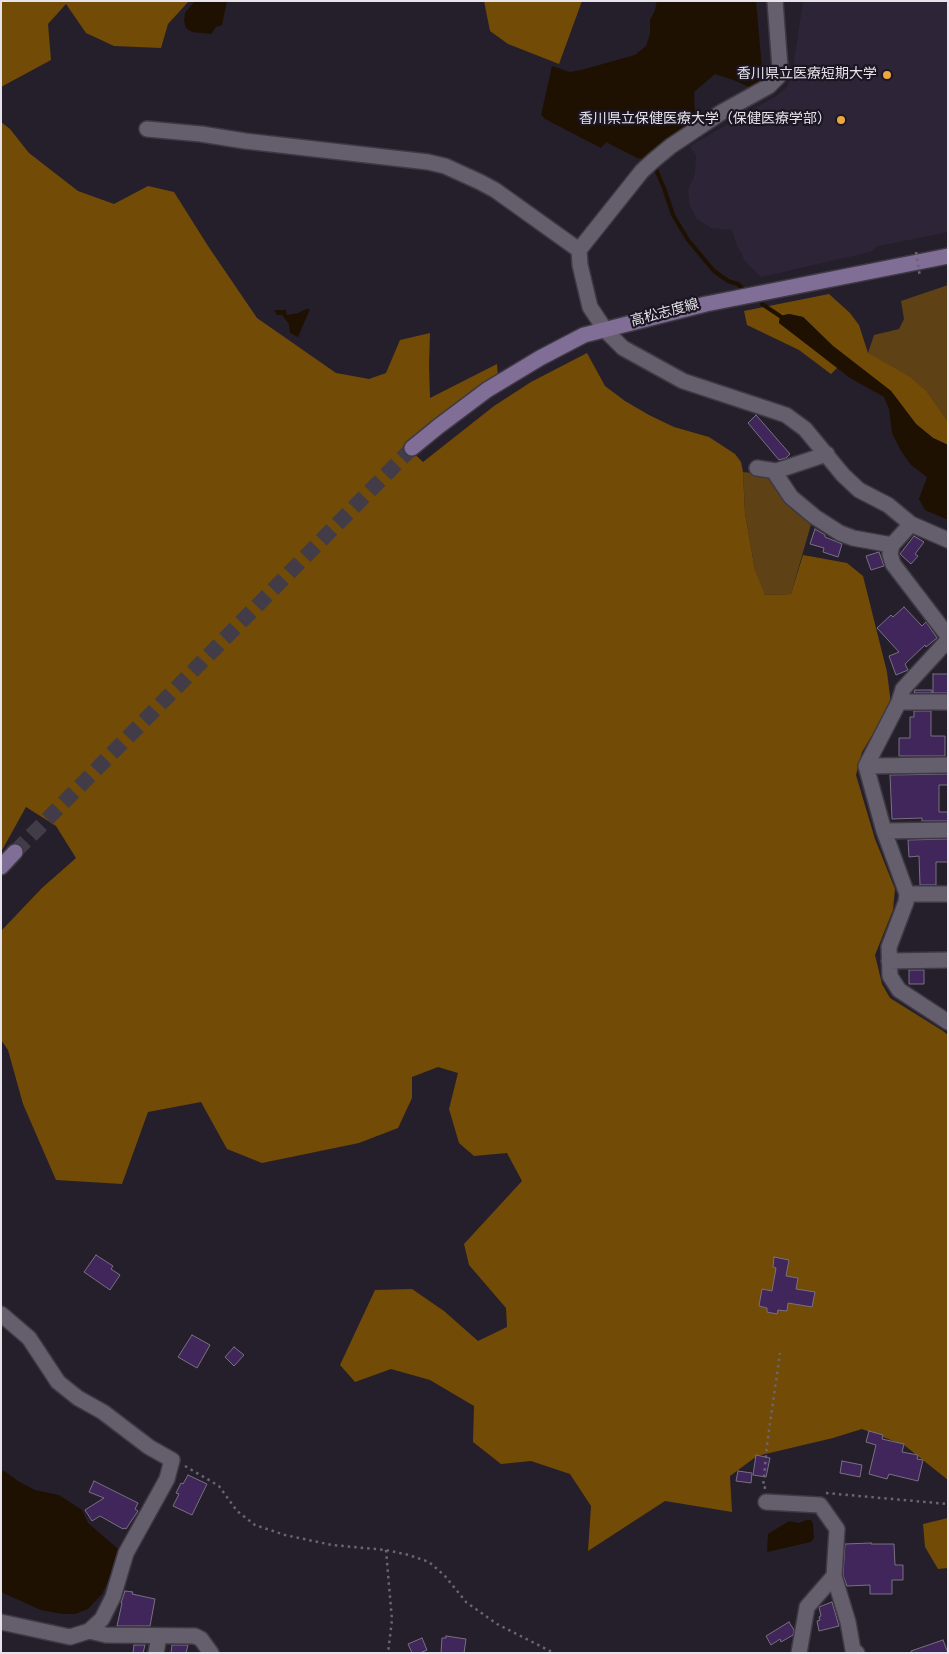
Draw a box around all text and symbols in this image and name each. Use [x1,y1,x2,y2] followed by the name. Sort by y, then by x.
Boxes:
[737,67,877,83] place label: 香川県立医療短期大学
[881,69,893,81] marker: 香川県立医療短期大学
[579,112,831,128] place label: 香川県立保健医療大学（保健医療学部）
[835,114,847,126] marker: 香川県立保健医療大学（保健医療学部）
[629,297,701,331] street label: 高松志度線

